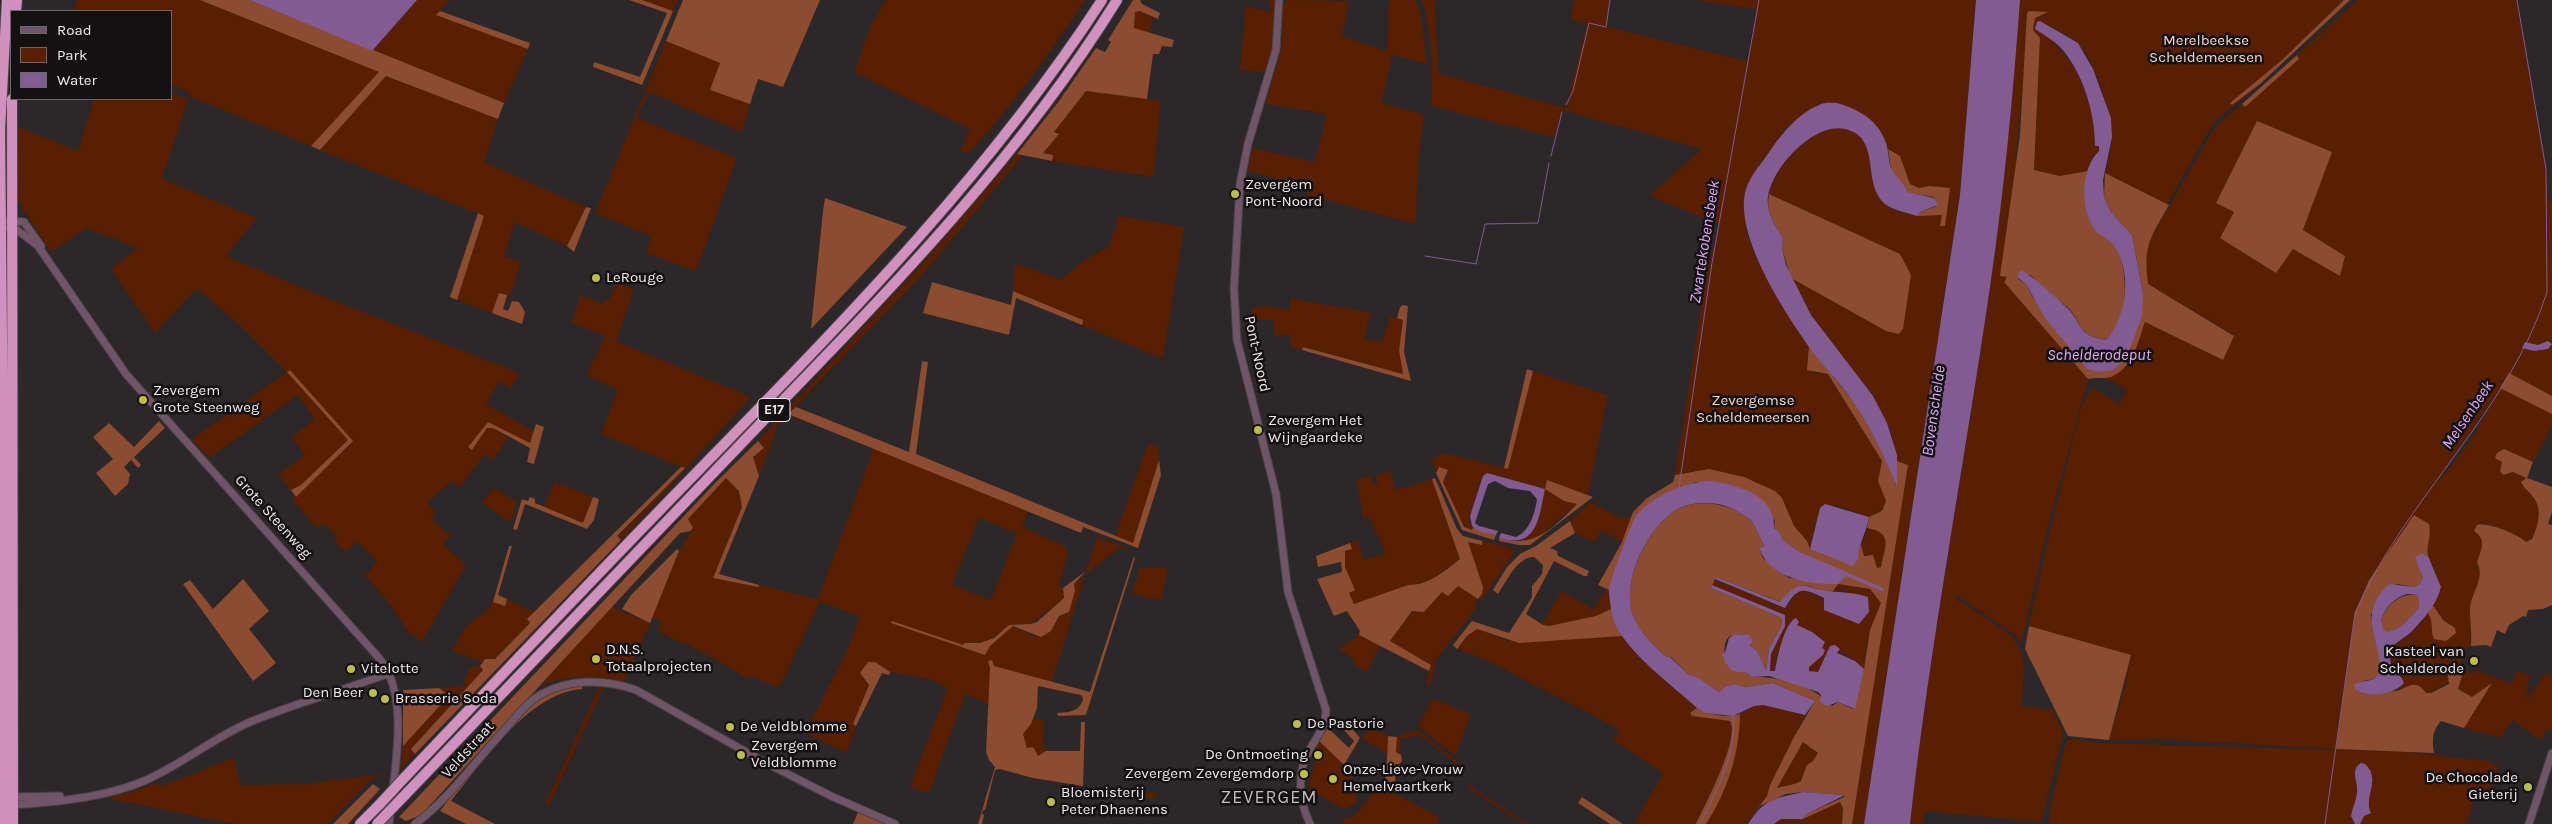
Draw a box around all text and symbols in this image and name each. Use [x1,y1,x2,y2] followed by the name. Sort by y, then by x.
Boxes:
[10,10,172,100] legend
[57,21,92,39] text: Road
[2149,32,2263,67] park label: Merelbeekse Scheldemeersen
[57,46,87,64] text: Park
[57,71,97,89] text: Water
[1245,176,1322,211] place label: Zevergem Pont-Noord
[1686,179,1724,305] water label: Zwartekobensbeek
[1229,188,1241,200] marker: Zevergem Pont-Noord
[606,269,663,287] place label: LeRouge
[590,272,602,284] marker: LeRouge
[1240,314,1274,394] street label: Pont-Noord
[2047,345,2151,365] water label: Schelderodeput
[1918,364,1950,458] water label: Bovenschelde
[2438,377,2498,453] water label: Melsenbeek
[153,382,259,417] place label: Zevergem Grote Steenweg
[1696,392,1810,427] park label: Zevergemse Scheldemeersen
[137,394,149,406] marker: Zevergem Grote Steenweg
[758,398,790,422] road number: E17
[1268,412,1363,447] place label: Zevergem Het Wijngaardeke
[1252,424,1264,436] marker: Zevergem Het Wijngaardeke
[231,471,315,563] street label: Grote Steenweg
[606,641,712,676] place label: D.N.S. Totaalprojecten
[2379,643,2464,678] place label: Kasteel van Schelderode
[590,653,602,665] marker: D.N.S. Totaalprojecten
[2468,655,2480,667] marker: Kasteel van Schelderode
[361,660,419,678] place label: Vitelotte
[345,663,357,675] marker: Vitelotte
[303,684,363,702] place label: Den Beer
[367,687,379,699] marker: Den Beer
[395,690,497,708] place label: Brasserie Soda
[379,693,391,705] marker: Brasserie Soda
[1307,715,1384,733] place label: De Pastorie
[438,718,498,782] street label: Veldstraat
[740,718,847,736] place label: De Veldblomme
[1291,718,1303,730] marker: De Pastorie
[724,721,736,733] marker: De Veldblomme
[751,737,837,772] place label: Zevergem Veldblomme
[1205,746,1308,764] place label: De Ontmoeting
[735,749,747,761] marker: Zevergem Veldblomme
[1312,749,1324,761] marker: De Ontmoeting
[1343,761,1463,796] place label: Onze-Lieve-Vrouw Hemelvaartkerk
[1125,765,1294,783] place label: Zevergem Zevergemdorp
[1298,768,1310,780] marker: Zevergem Zevergemdorp
[2425,769,2518,804] place label: De Chocolade Gieterij
[1327,773,1339,785] marker: Onze-Lieve-Vrouw Hemelvaartkerk
[2522,781,2534,793] marker: De Chocolade Gieterij
[1061,784,1168,819] place label: Bloemisterij Peter Dhaenens
[1220,787,1318,809] district label: ZEVERGEM
[1045,796,1057,808] marker: Bloemisterij Peter Dhaenens

